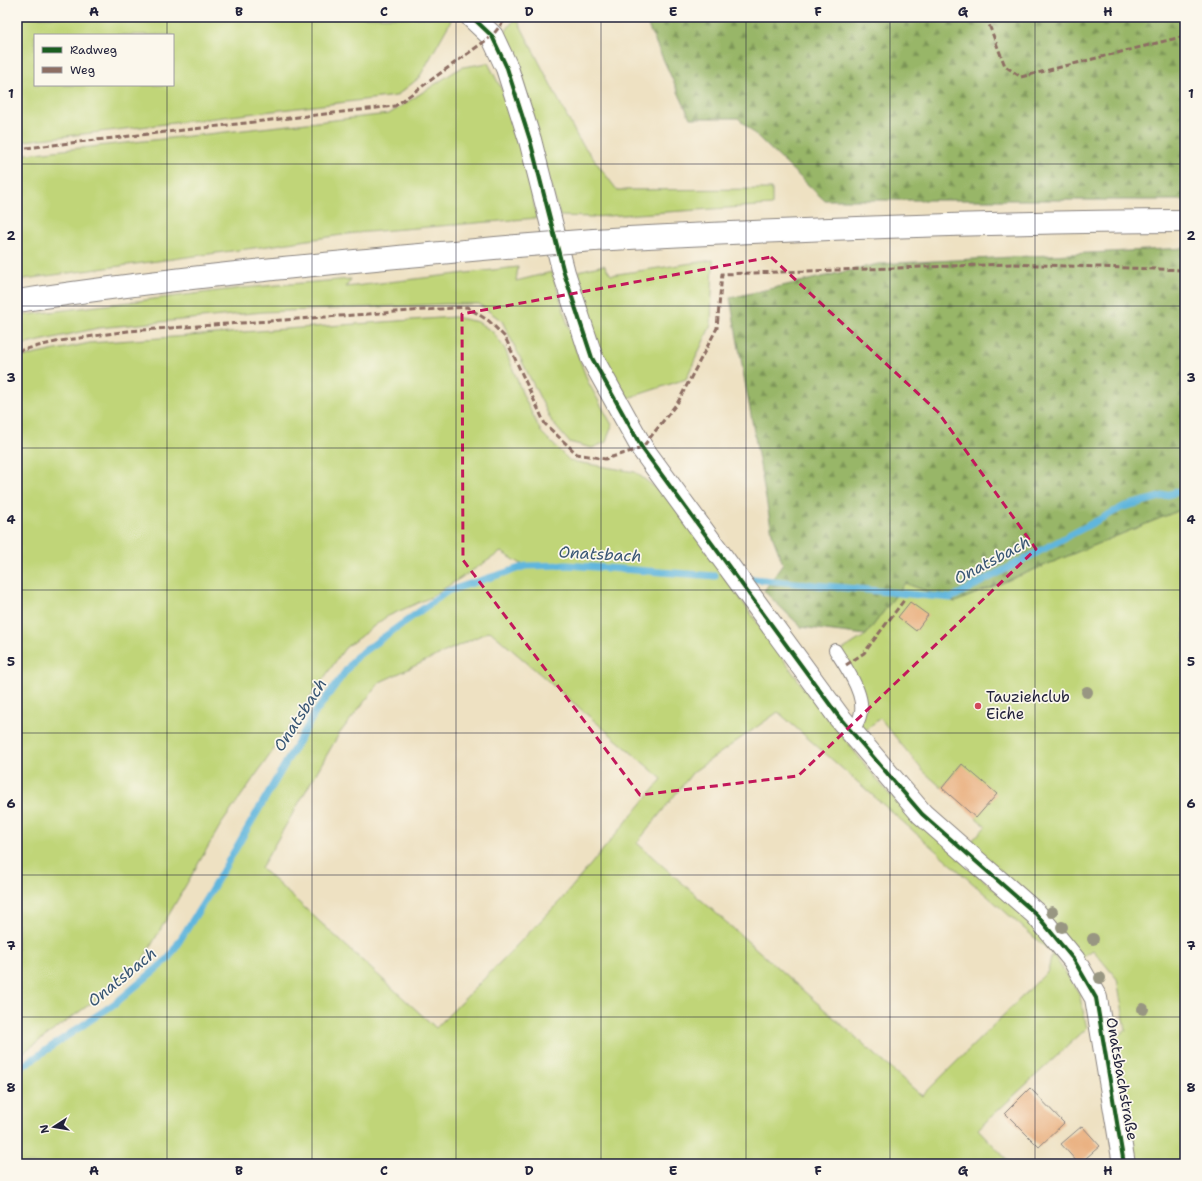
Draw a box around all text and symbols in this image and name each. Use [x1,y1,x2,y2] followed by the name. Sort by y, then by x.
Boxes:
[89,3,99,20] text: A
[235,3,243,20] text: B
[380,3,388,20] text: C
[524,3,534,20] text: D
[669,3,678,20] text: E
[814,3,822,20] text: F
[958,3,969,20] text: G
[1103,3,1113,20] text: H
[34,34,174,86] legend
[70,42,117,58] text: Radweg
[70,62,95,78] text: Weg
[8,85,14,102] text: 1
[1188,85,1194,102] text: 1
[6,227,16,244] text: 2
[1186,227,1196,244] text: 2
[6,369,16,386] text: 3
[1186,369,1196,386] text: 3
[6,511,16,528] text: 4
[1186,511,1196,528] text: 4
[950,531,1034,589] water label: Onatsbach
[558,541,642,567] water label: Onatsbach
[7,653,15,670] text: 5
[1187,653,1195,670] text: 5
[269,674,331,756] water label: Onatsbach
[986,687,1070,724] place label: Tauziehclub Eiche
[973,701,983,711] marker: Tauziehclub Eiche
[6,795,16,812] text: 6
[1186,795,1196,812] text: 6
[6,937,16,954] text: 7
[1186,937,1196,954] text: 7
[83,943,161,1011] water label: Onatsbach
[1101,1016,1143,1142] street label: Onatsbachstraße
[6,1079,16,1096] text: 8
[1186,1079,1196,1096] text: 8
[34,1107,74,1147] north arrow
[36,1123,53,1135] text: N
[89,1162,99,1179] text: A
[235,1162,243,1179] text: B
[380,1162,388,1179] text: C
[524,1162,534,1179] text: D
[669,1162,678,1179] text: E
[814,1162,822,1179] text: F
[958,1162,969,1179] text: G
[1103,1162,1113,1179] text: H

